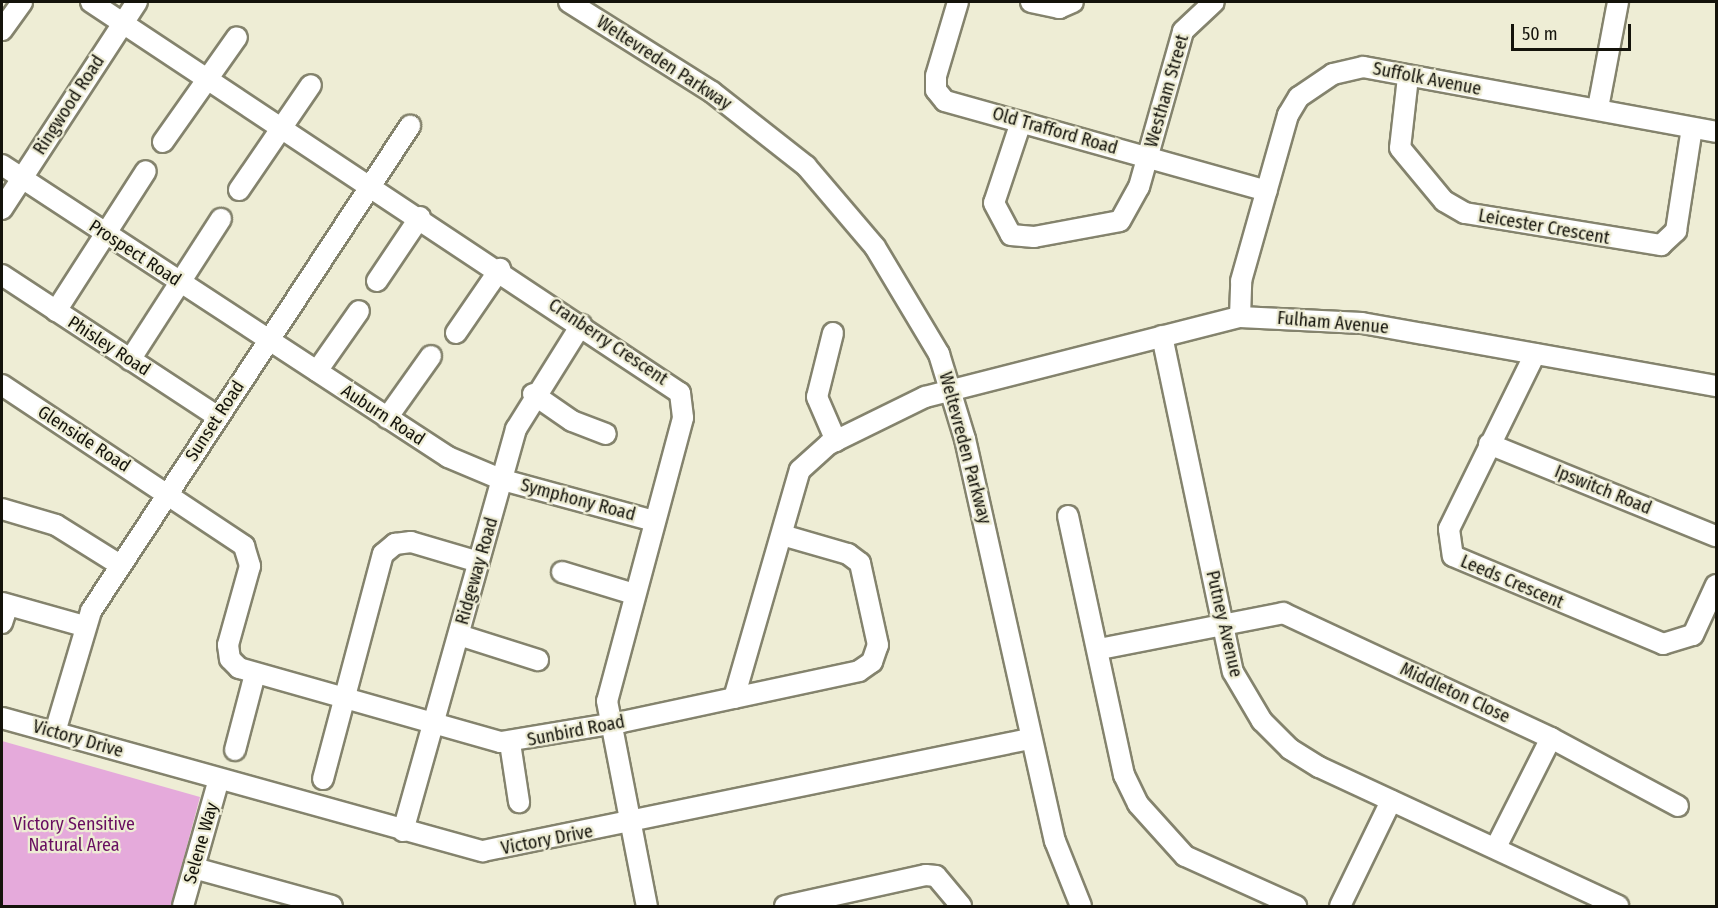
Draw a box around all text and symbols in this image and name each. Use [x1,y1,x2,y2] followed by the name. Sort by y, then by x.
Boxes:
[593,11,735,115] street label: Weltevreden Parkway
[1514,12,1634,50] scale bar
[1522,23,1558,45] text: 50 m
[1141,32,1193,150] street label: Westham Street
[29,51,109,159] street label: Ringwood Road
[1371,58,1483,100] street label: Suffolk Avenue
[990,103,1120,159] street label: Old Trafford Road
[1477,205,1611,249] street label: Leicester Crescent
[85,215,185,291] street label: Prospect Road
[544,294,672,390] street label: Cranberry Crescent
[1276,307,1390,339] street label: Fulham Avenue
[64,311,154,381] street label: Phisley Road
[934,370,996,526] street label: Weltevreden Parkway
[181,377,249,465] street label: Sunset Road
[337,380,429,450] street label: Auburn Road
[34,401,134,477] street label: Glenside Road
[1551,461,1655,519] street label: Ipswitch Road
[518,474,638,526] street label: Symphony Road
[451,515,503,627] street label: Ridgeway Road
[1457,551,1567,613] street label: Leeds Crescent
[1201,568,1247,680] street label: Putney Avenue
[1397,658,1513,728] street label: Middleton Close
[525,711,627,751] street label: Sunbird Road
[30,716,126,762] street label: Victory Drive
[179,800,223,886] street label: Selene Way
[13,814,135,856] park label: Victory Sensitive Natural Area
[499,821,595,859] street label: Victory Drive

